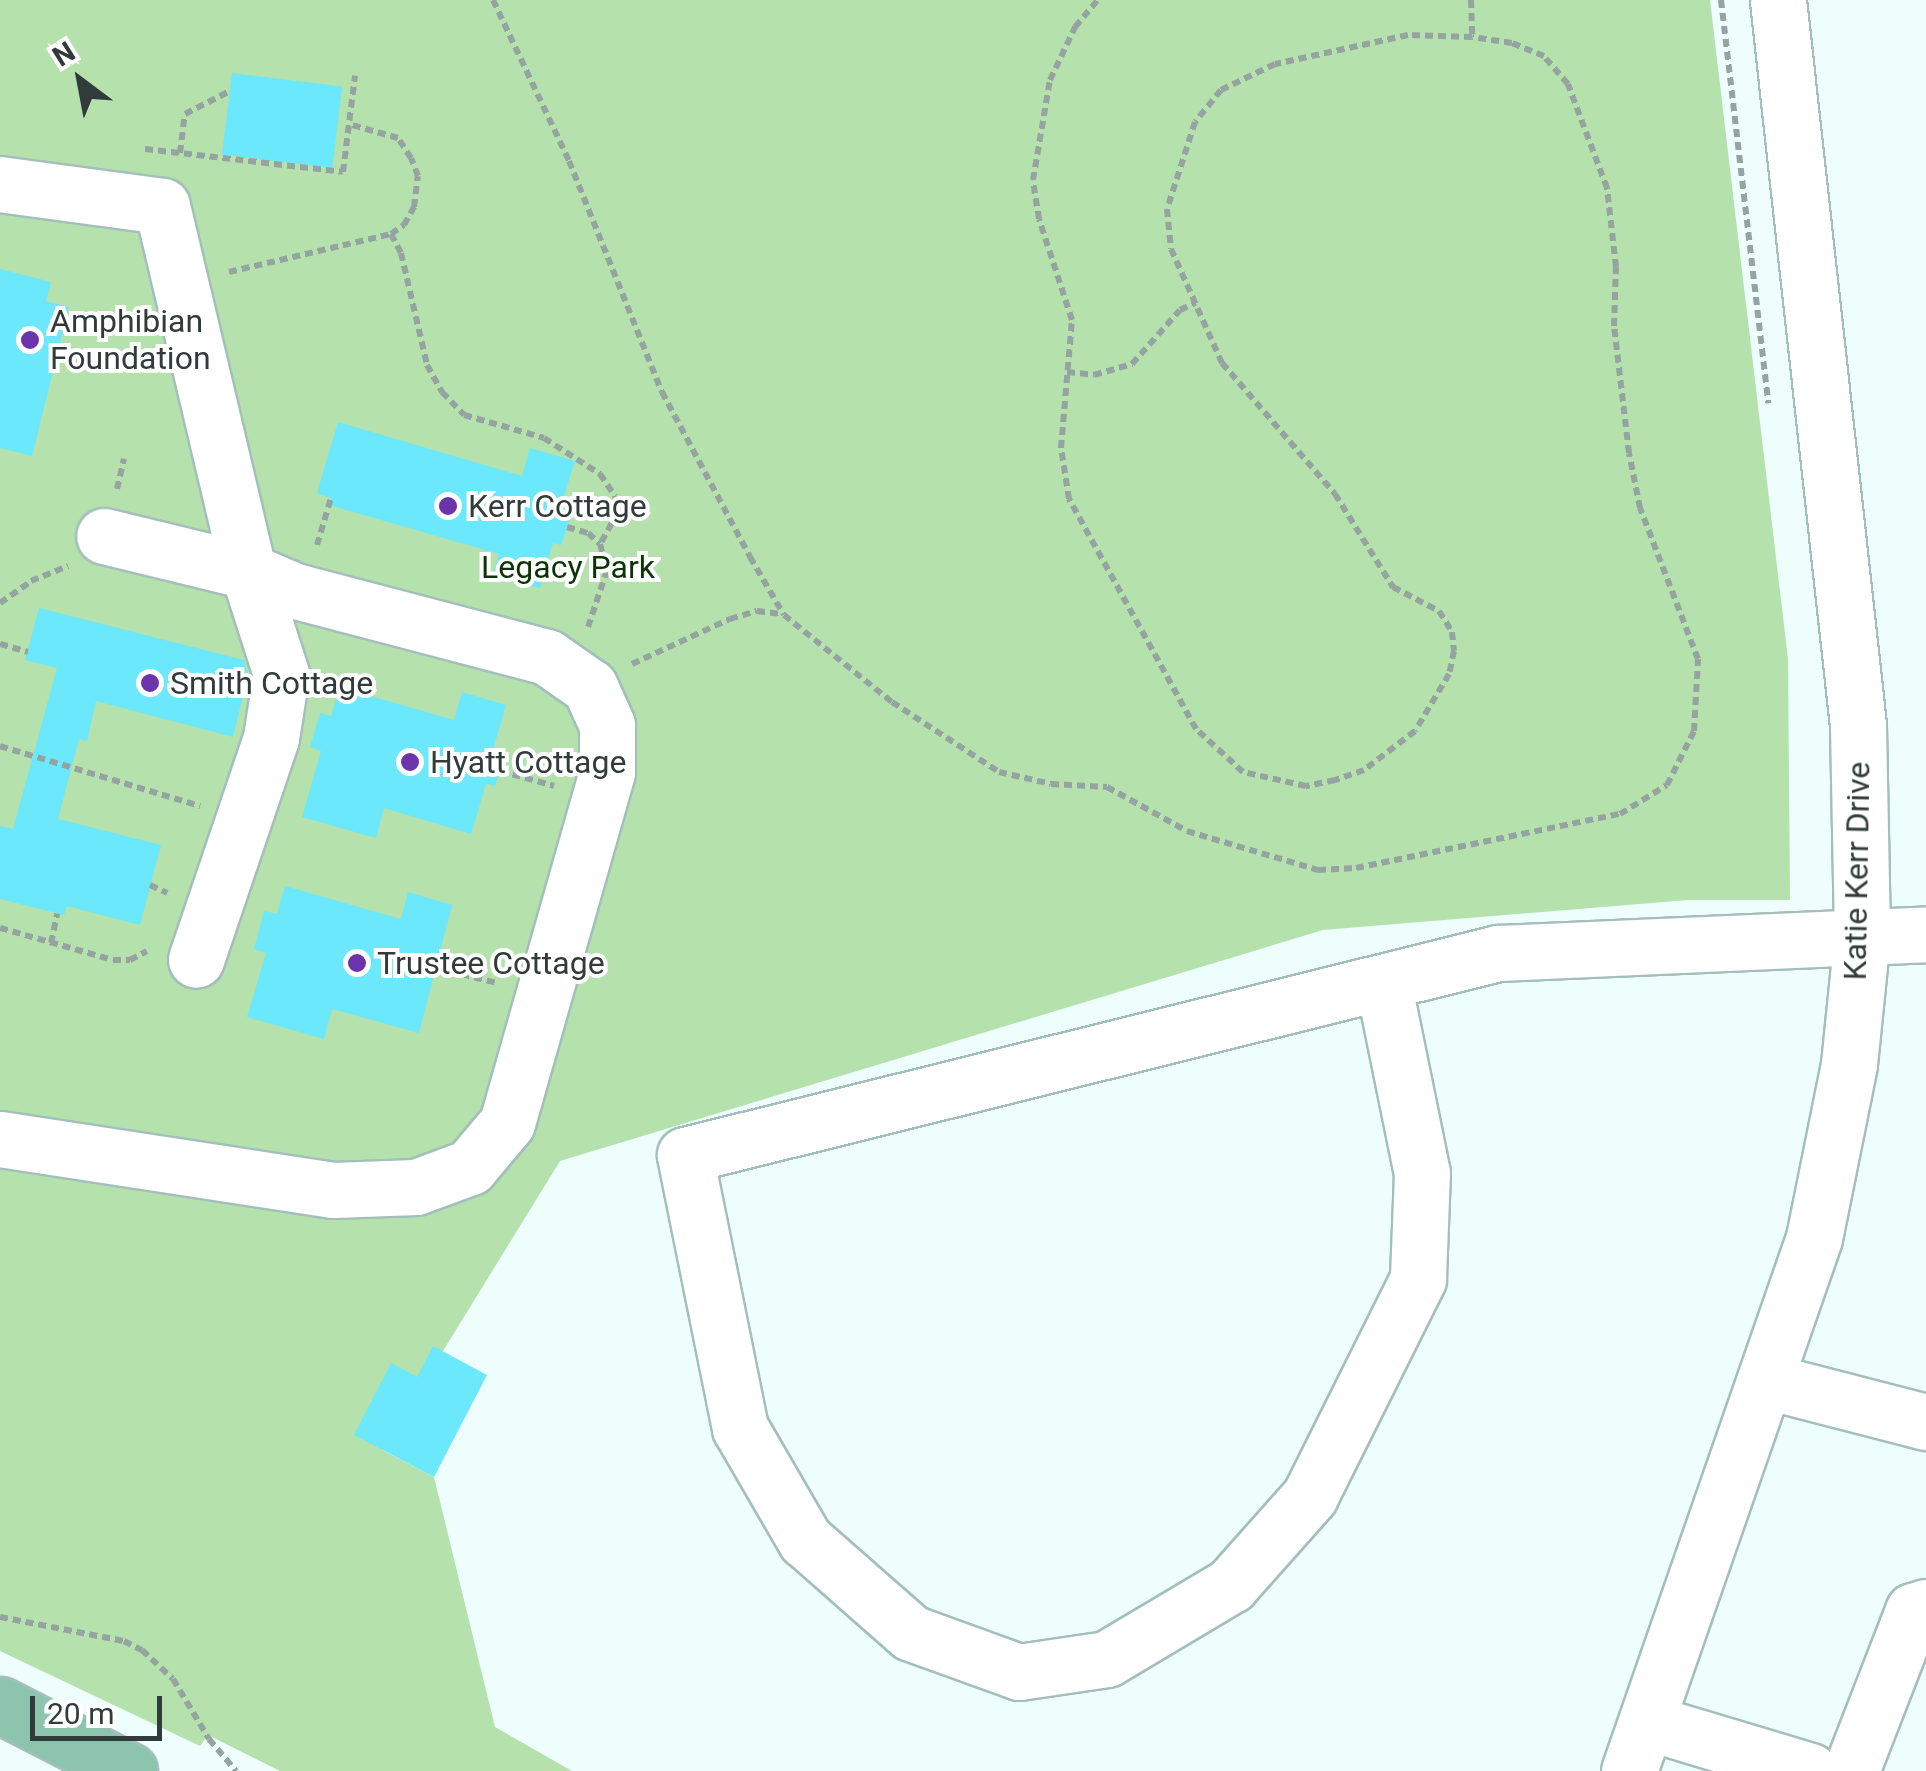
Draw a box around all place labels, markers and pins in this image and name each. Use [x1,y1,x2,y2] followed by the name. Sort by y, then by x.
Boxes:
[50,303,211,378] place label: Amphibian Foundation
[19,329,41,351] marker: Amphibian Foundation
[468,487,647,525] place label: Kerr Cottage
[437,495,459,517] marker: Kerr Cottage
[170,664,373,702] place label: Smith Cottage
[139,672,161,694] marker: Smith Cottage
[430,743,626,781] place label: Hyatt Cottage
[399,751,421,773] marker: Hyatt Cottage
[377,944,605,982] place label: Trustee Cottage
[346,952,368,974] marker: Trustee Cottage

